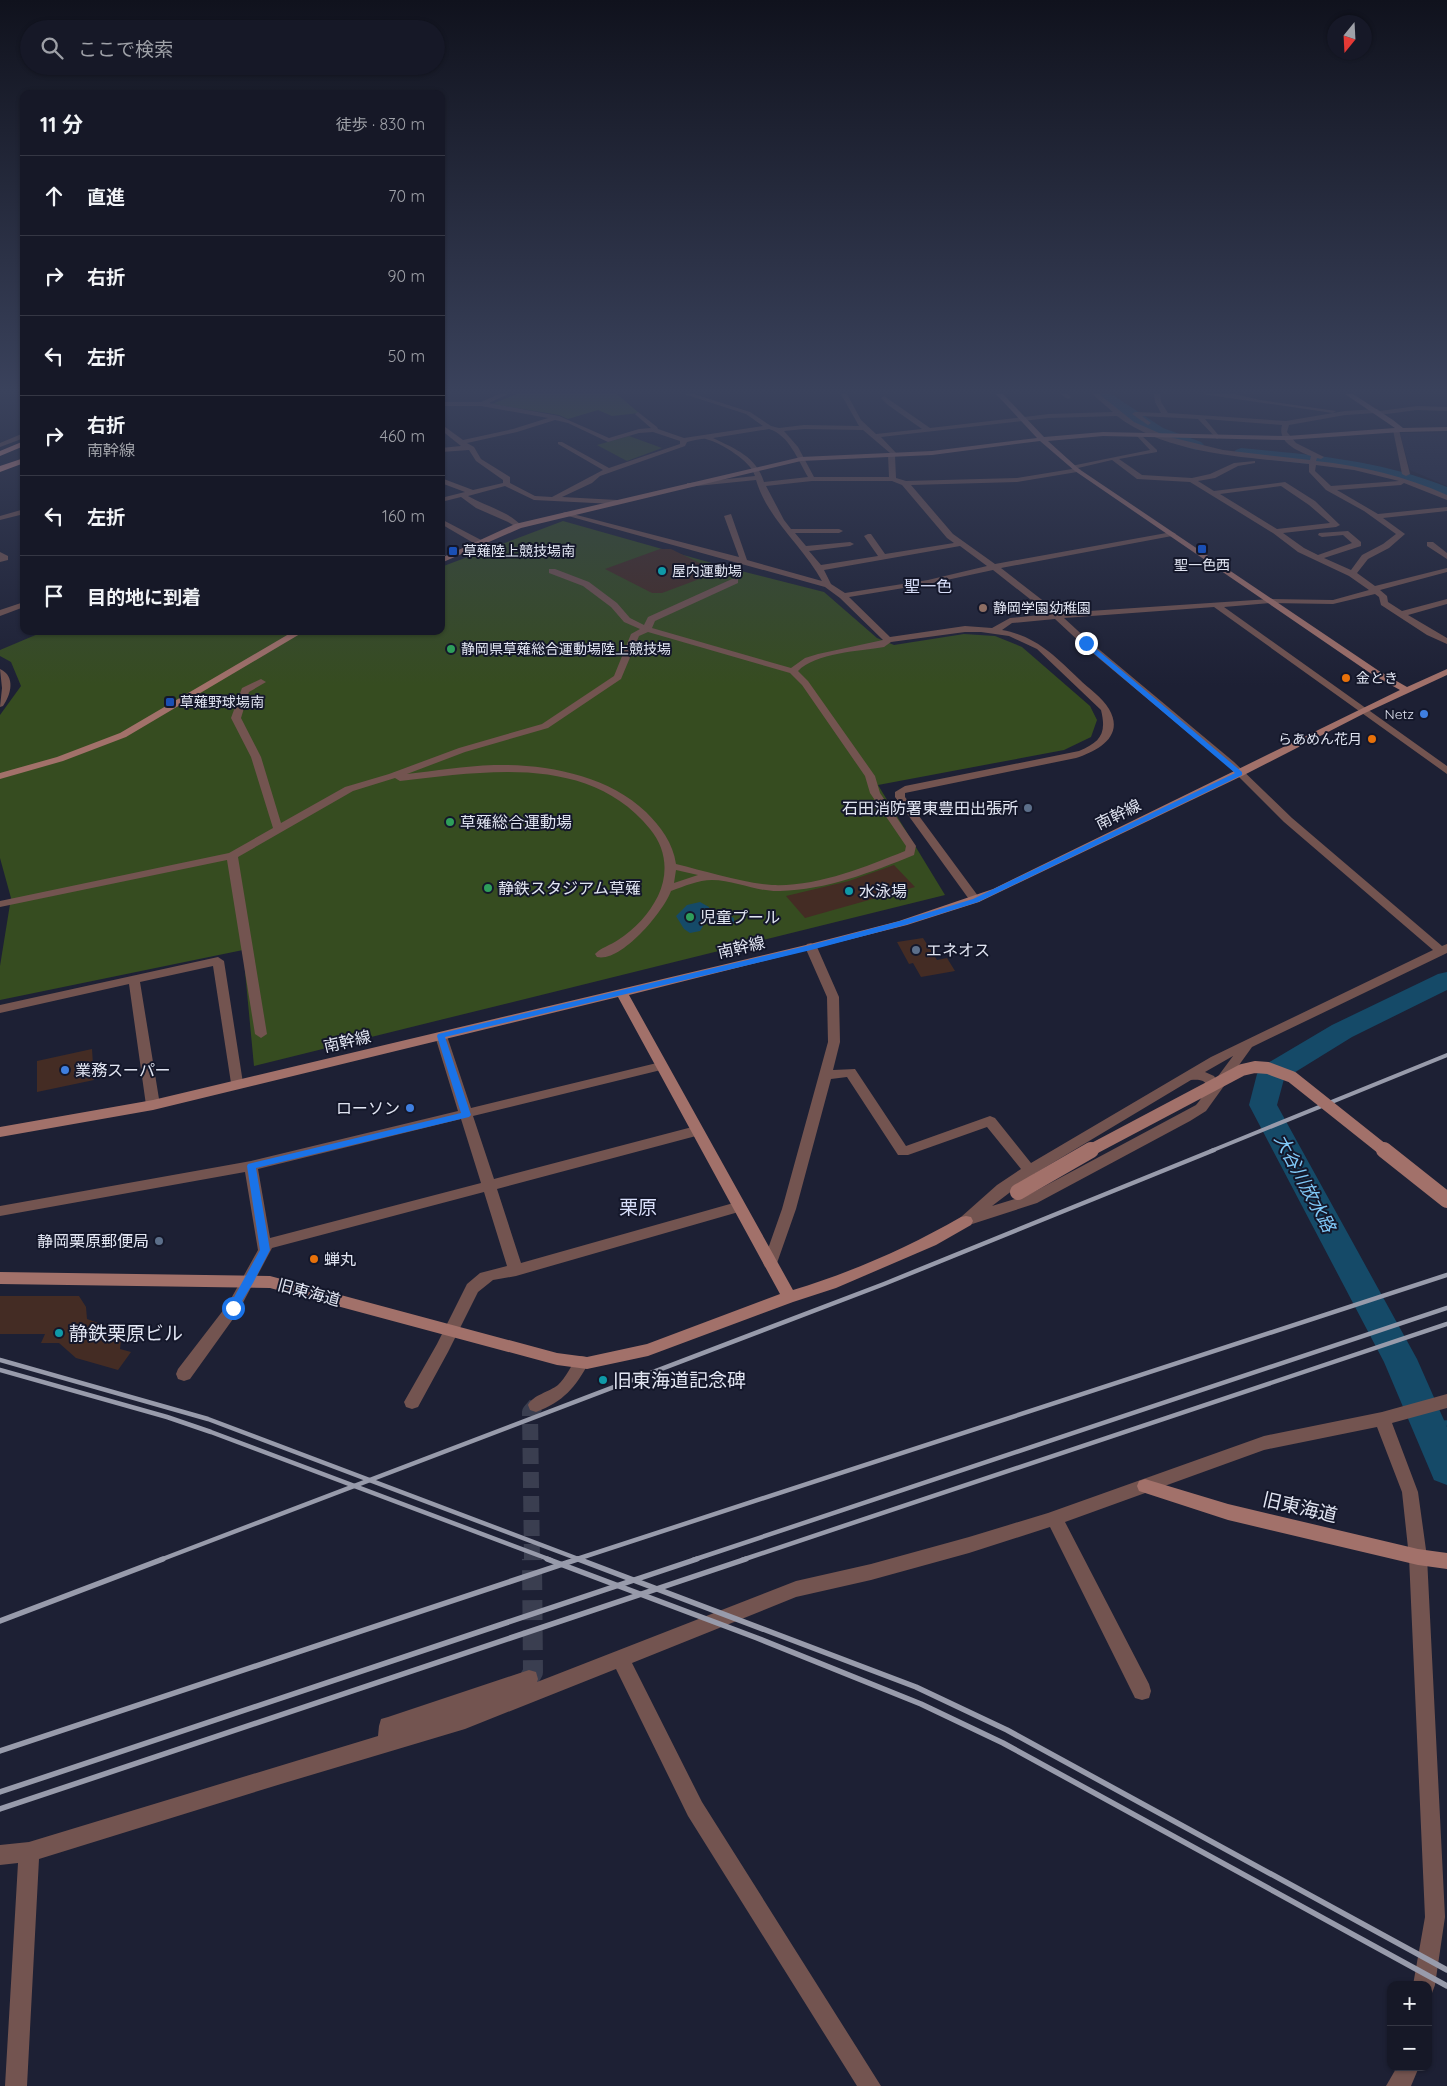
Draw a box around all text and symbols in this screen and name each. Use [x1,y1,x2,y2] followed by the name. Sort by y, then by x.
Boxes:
[1327,15,1372,60] north arrow
[20,20,445,75] search box
[38,34,66,62] icon: search
[78,37,173,61] text: ここで検索
[40,111,83,137] text: 11 分
[336,114,425,134] text: 徒歩 · 830 m
[40,182,68,210] icon: ahead
[87,185,125,209] text: 直進
[388,186,425,206] text: 70 m
[40,262,68,290] icon: right
[87,265,125,289] text: 右折
[388,266,425,286] text: 90 m
[40,342,68,370] icon: left
[87,345,125,369] text: 左折
[388,346,425,366] text: 50 m
[87,413,125,437] text: 右折
[40,422,68,450] icon: right
[379,426,425,446] text: 460 m
[87,440,135,460] text: 南幹線
[40,502,68,530] icon: left
[87,505,125,529] text: 左折
[382,506,425,526] text: 160 m
[463,542,575,560] place label: 草薙陸上競技場南
[1196,543,1208,555] marker: 聖一色西
[447,545,459,557] marker: 草薙陸上競技場南
[1174,556,1230,574] place label: 聖一色西
[672,562,742,580] place label: 屋内運動場
[656,565,668,577] marker: 屋内運動場
[904,576,952,596] district label: 聖一色
[40,582,68,610] icon: arrive
[87,585,201,609] text: 目的地に到着
[993,599,1091,617] place label: 静岡学園幼稚園
[977,602,989,614] marker: 静岡学園幼稚園
[1075,632,1098,655] route end
[461,640,671,658] place label: 静岡県草薙総合運動場陸上競技場
[445,643,457,655] marker: 静岡県草薙総合運動場陸上競技場
[1356,669,1398,687] place label: 金とき
[1340,672,1352,684] marker: 金とき
[180,693,264,711] place label: 草薙野球場南
[164,696,176,708] marker: 草薙野球場南
[1384,705,1414,723] place label: Netz
[1418,708,1430,720] marker: Netz
[1278,730,1362,748] place label: らあめん花月
[1366,733,1378,745] marker: らあめん花月
[1092,794,1144,834] street label: 南幹線
[842,798,1018,818] place label: 石田消防署東豊田出張所
[1022,802,1034,814] marker: 石田消防署東豊田出張所
[460,812,572,832] place label: 草薙総合運動場
[444,816,456,828] marker: 草薙総合運動場
[498,878,641,898] place label: 静鉄スタジアム草薙
[859,881,907,901] place label: 水泳場
[482,882,494,894] marker: 静鉄スタジアム草薙
[843,885,855,897] marker: 水泳場
[700,907,780,927] place label: 児童プール
[684,911,696,923] marker: 児童プール
[715,932,767,962] street label: 南幹線
[926,940,990,960] place label: エネオス
[910,944,922,956] marker: エネオス
[321,1026,373,1056] street label: 南幹線
[75,1060,171,1080] place label: 業務スーパー
[59,1064,71,1076] marker: 業務スーパー
[336,1098,400,1118] place label: ローソン
[404,1102,416,1114] marker: ローソン
[1269,1130,1341,1238] water label: 大谷川放水路
[619,1195,657,1219] district label: 栗原
[37,1231,149,1251] place label: 静岡栗原郵便局
[153,1235,165,1247] marker: 静岡栗原郵便局
[324,1249,356,1269] place label: 蝉丸
[308,1253,320,1265] marker: 蝉丸
[275,1274,343,1310] street label: 旧東海道
[222,1297,245,1320] route start
[69,1321,183,1345] place label: 静鉄栗原ビル
[53,1327,65,1339] marker: 静鉄栗原ビル
[613,1368,746,1392] place label: 旧東海道記念碑
[597,1374,609,1386] marker: 旧東海道記念碑
[1260,1487,1340,1527] street label: 旧東海道
[1387,1981,1432,2071] map controls
[1387,1981,1432,2026] button: +
[1387,2026,1432,2071] button: −

